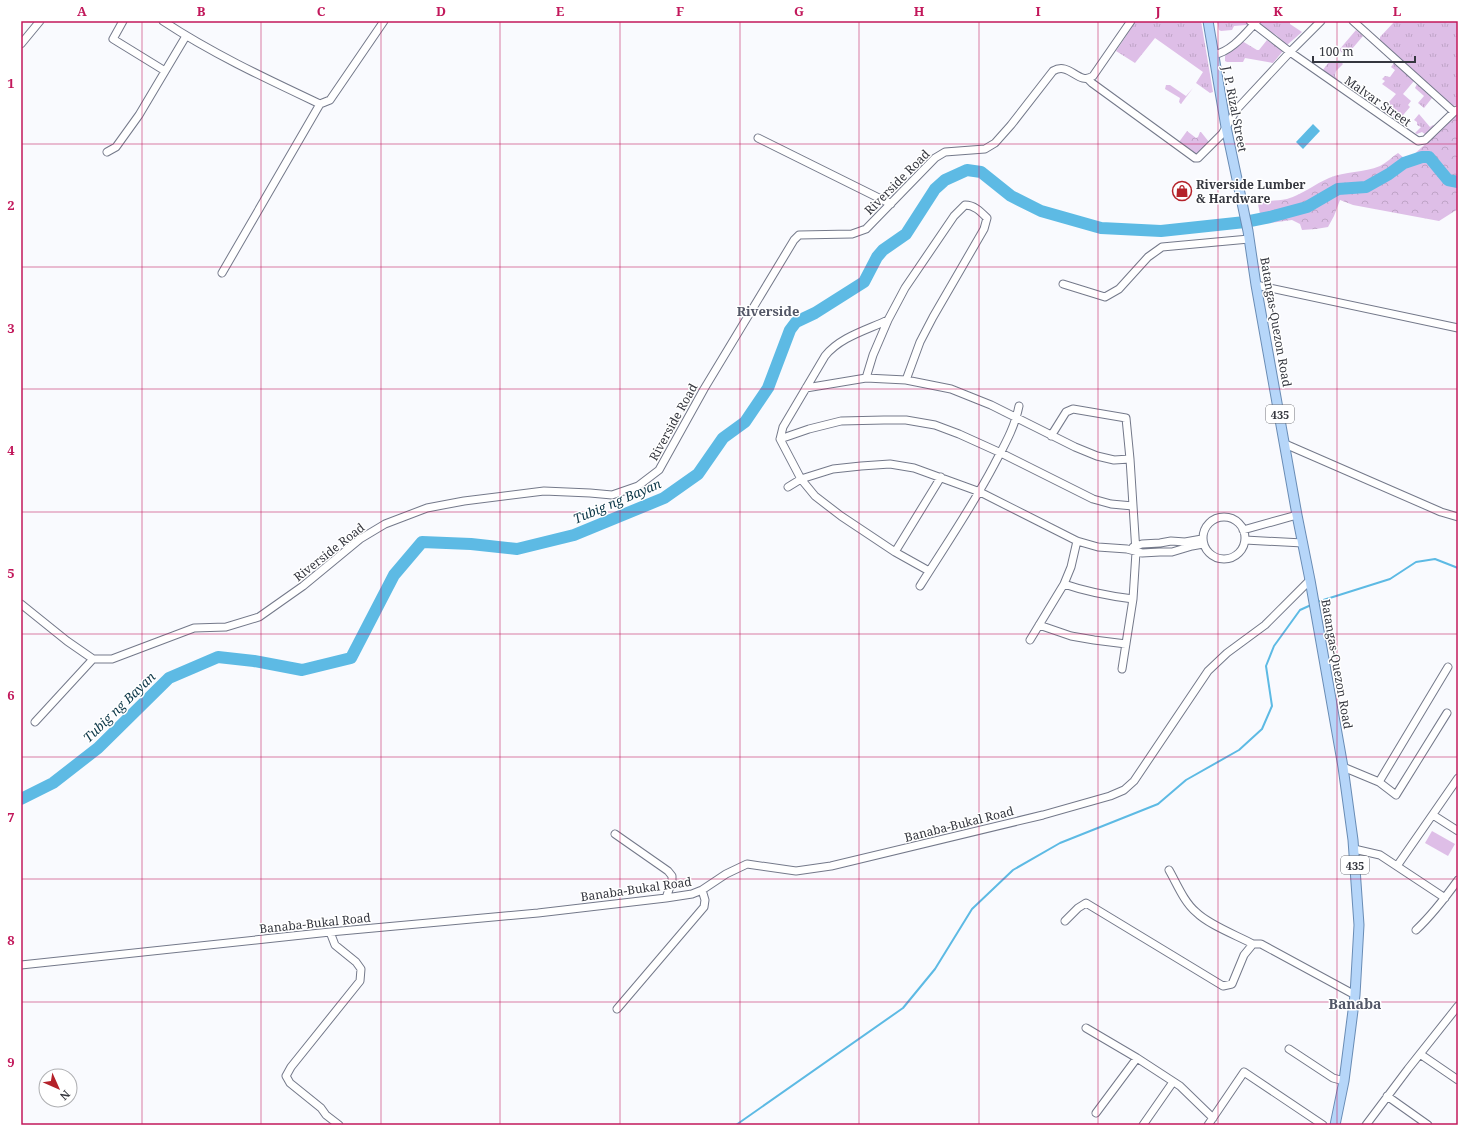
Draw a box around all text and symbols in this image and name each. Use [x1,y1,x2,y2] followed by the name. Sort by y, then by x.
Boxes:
[77,2,87,20] text: A
[197,2,206,20] text: B
[317,2,326,20] text: C
[436,2,446,20] text: D
[556,2,565,20] text: E
[676,2,684,20] text: F
[794,2,804,20] text: G
[914,2,925,20] text: H
[1035,2,1041,20] text: I
[1154,2,1161,20] text: J
[1273,2,1283,20] text: K
[1393,2,1402,20] text: L
[1313,38,1415,64] scale bar
[1319,43,1354,60] text: 100 m
[1218,64,1252,153] street label: J. P. Rizal Street
[1341,72,1415,130] street label: Malvar Street
[7,74,15,92] text: 1
[861,145,934,218] street label: Riverside Road
[1196,176,1306,207] place label: Riverside Lumber & Hardware
[1171,180,1193,202] shop icon: Riverside Lumber & Hardware
[7,196,15,214] text: 2
[1256,256,1296,389] street label: Batangas-Quezon Road
[737,302,799,320] district label: Riverside
[7,319,15,337] text: 3
[645,380,702,464] street label: Riverside Road
[1266,405,1294,423] road number: 435
[7,441,15,459] text: 4
[570,474,664,528] water label: Tubig ng Bayan
[290,519,369,585] street label: Riverside Road
[7,564,15,582] text: 5
[1317,598,1357,731] street label: Batangas-Quezon Road
[79,668,159,746] water label: Tubig ng Bayan
[7,686,15,704] text: 6
[903,802,1016,846] street label: Banaba-Bukal Road
[7,808,15,826] text: 7
[1341,856,1369,874] road number: 435
[579,873,693,905] street label: Banaba-Bukal Road
[258,909,372,937] street label: Banaba-Bukal Road
[7,931,15,949] text: 8
[1328,994,1382,1013] district label: Banaba
[7,1053,15,1071] text: 9
[38,1068,78,1108] north arrow
[57,1087,74,1104] text: N

